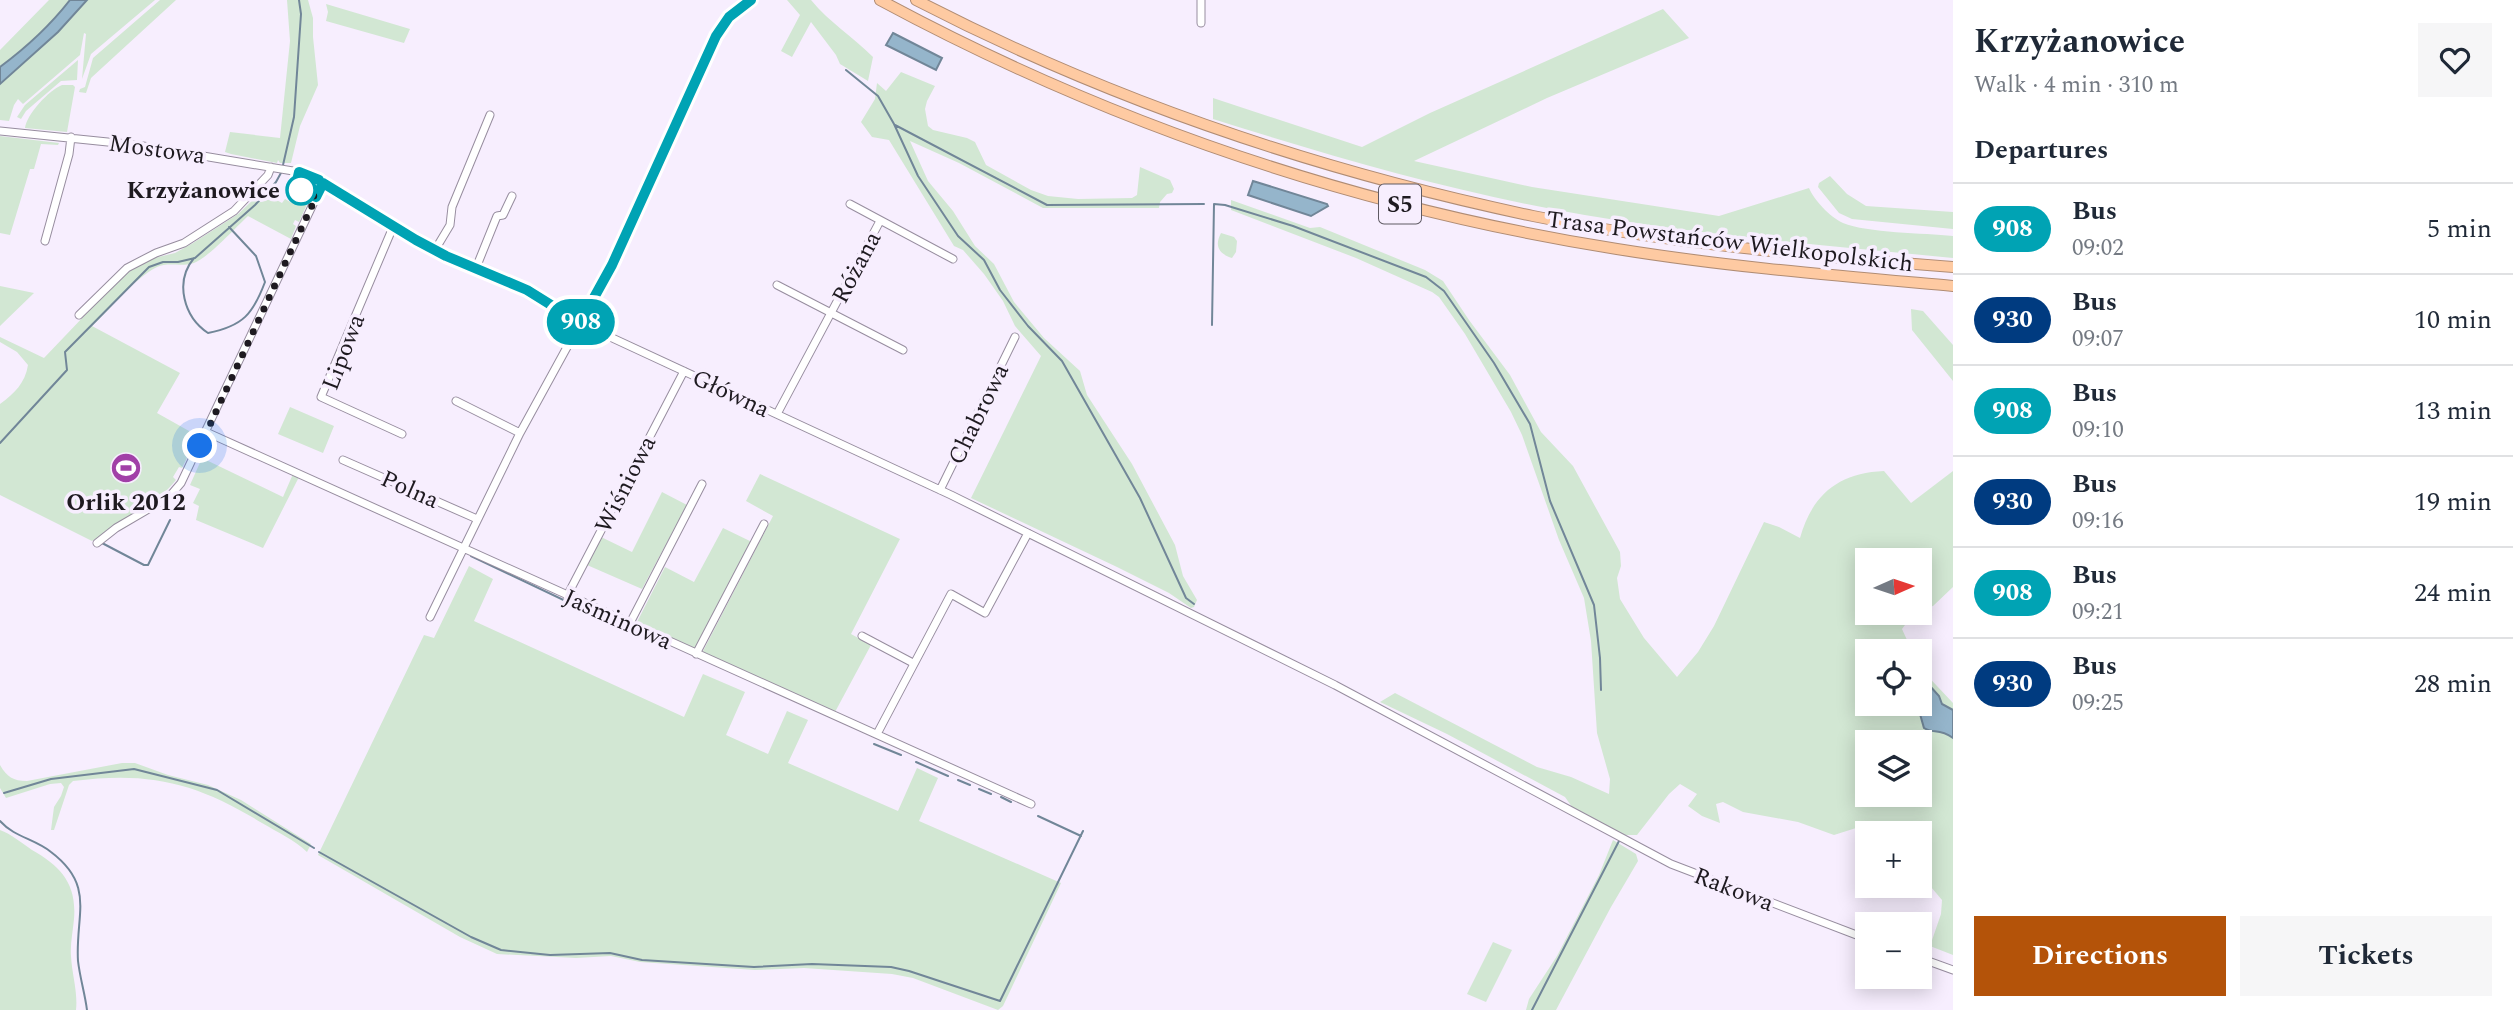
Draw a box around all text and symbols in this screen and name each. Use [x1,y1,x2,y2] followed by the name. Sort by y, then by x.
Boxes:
[1974,17,2185,67] text: Krzyżanowice
[2418,23,2492,97] button: heart
[1974,68,2179,103] text: Walk · 4 min · 310 m
[106,125,208,175] street label: Mostowa
[1974,130,2108,170] text: Departures
[127,173,280,209] place label: Krzyżanowice
[286,175,316,205] marker: Krzyżanowice
[1379,184,1421,224] road number: S5
[2072,191,2117,231] text: Bus
[1544,202,1915,282] street label: Trasa Powstańców Wielkopolskich
[2427,209,2492,249] text: 5 min
[1992,211,2033,247] text: 908
[823,225,891,310] street label: Różana
[2072,231,2124,266] text: 09:02
[2072,282,2117,322] text: Bus
[541,299,621,345] line badge: 908
[2414,300,2492,340] text: 10 min
[1992,302,2033,338] text: 930
[561,304,601,340] text: 908
[313,309,375,396] street label: Lipowa
[2072,322,2124,357] text: 09:07
[939,357,1019,471] street label: Chabrowa
[686,360,776,428] street label: Główna
[2072,373,2117,413] text: Bus
[2414,391,2492,431] text: 13 min
[1992,393,2033,429] text: 908
[2072,413,2124,448] text: 09:10
[182,428,217,463] your location
[586,429,666,540] street label: Wiśniowa
[109,451,143,485] sports icon: Orlik 2012
[375,461,445,519] street label: Polna
[2072,464,2117,504] text: Bus
[2414,482,2492,522] text: 19 min
[1992,484,2033,520] text: 930
[66,485,186,521] place label: Orlik 2012
[2072,504,2124,539] text: 09:16
[1855,548,1932,625] north arrow
[1855,548,1932,989] map controls
[2072,555,2117,595] text: Bus
[2414,573,2492,613] text: 24 min
[1992,575,2033,611] text: 908
[558,580,678,660] street label: Jaśminowa
[2072,595,2124,630] text: 09:21
[1855,639,1932,716] button: locate
[2072,646,2117,686] text: Bus
[2414,664,2492,704] text: 28 min
[1992,666,2033,702] text: 930
[2072,686,2124,721] text: 09:25
[1855,730,1932,807] button: layers
[1855,821,1932,898] button: +
[1688,858,1779,922] street label: Rakowa
[1855,912,1932,989] button: −
[1974,916,2226,996] button: Directions
[2240,916,2492,996] button: Tickets

